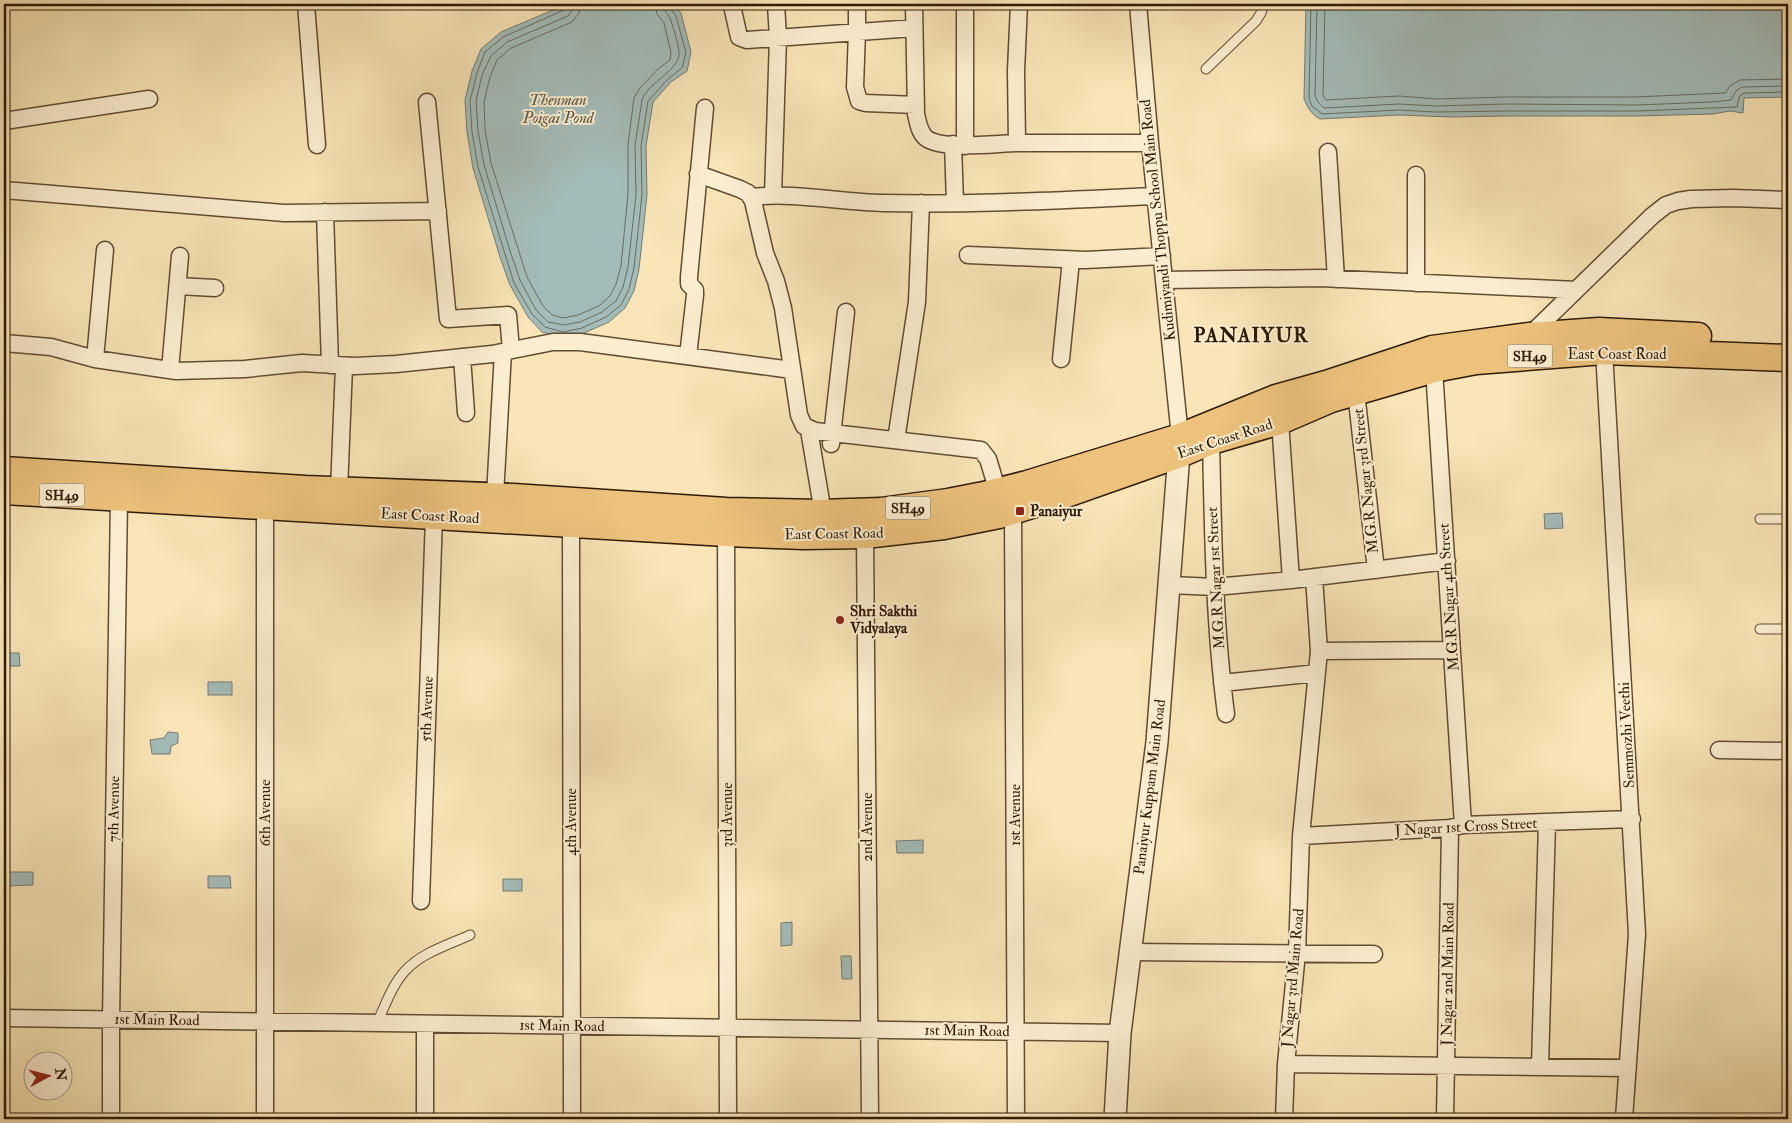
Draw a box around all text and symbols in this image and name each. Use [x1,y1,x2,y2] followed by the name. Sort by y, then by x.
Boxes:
[522,90,595,128] water label: Thenman Poigai Pond
[1136,98,1181,342] street label: Kudimiyandi Thoppu School Main Road
[1193,323,1309,348] district label: PANAIYUR
[1508,344,1552,368] road number: SH49
[1567,345,1667,364] street label: East Coast Road
[1349,407,1383,554] street label: M.G.R Nagar 3rd Street
[1175,414,1276,463] street label: East Coast Road
[40,484,84,506] road number: SH49
[886,496,930,520] road number: SH49
[1030,502,1083,522] place label: Panaiyur
[380,504,481,528] street label: East Coast Road
[1014,505,1026,517] marker: Panaiyur
[1203,506,1229,650] street label: M.G.R Nagar 1st Street
[1434,522,1464,671] street label: M.G.R Nagar 4th Street
[784,524,884,544] street label: East Coast Road
[849,602,917,639] place label: Shri Sakthi Vidyalaya
[834,614,846,626] marker: Shri Sakthi Vidyalaya
[416,676,438,742] street label: 5th Avenue
[1615,682,1639,788] street label: Semmozhi Veethi
[1130,698,1171,876] street label: Panaiyur Kuppam Main Road
[104,776,124,842] street label: 7th Avenue
[256,780,275,846] street label: 6th Avenue
[718,782,737,848] street label: 3rd Avenue
[1006,784,1025,846] street label: 1st Avenue
[562,788,581,856] street label: 4th Avenue
[858,792,877,862] street label: 2nd Avenue
[1393,814,1538,841] street label: J Nagar 1st Cross Street
[1437,901,1460,1047] street label: J Nagar 2nd Main Road
[1277,907,1310,1049] street label: J Nagar 3rd Main Road
[114,1010,200,1030] street label: 1st Main Road
[519,1016,605,1036] street label: 1st Main Road
[924,1021,1010,1041] street label: 1st Main Road
[22,1050,72,1100] north arrow
[51,1066,70,1082] text: N

